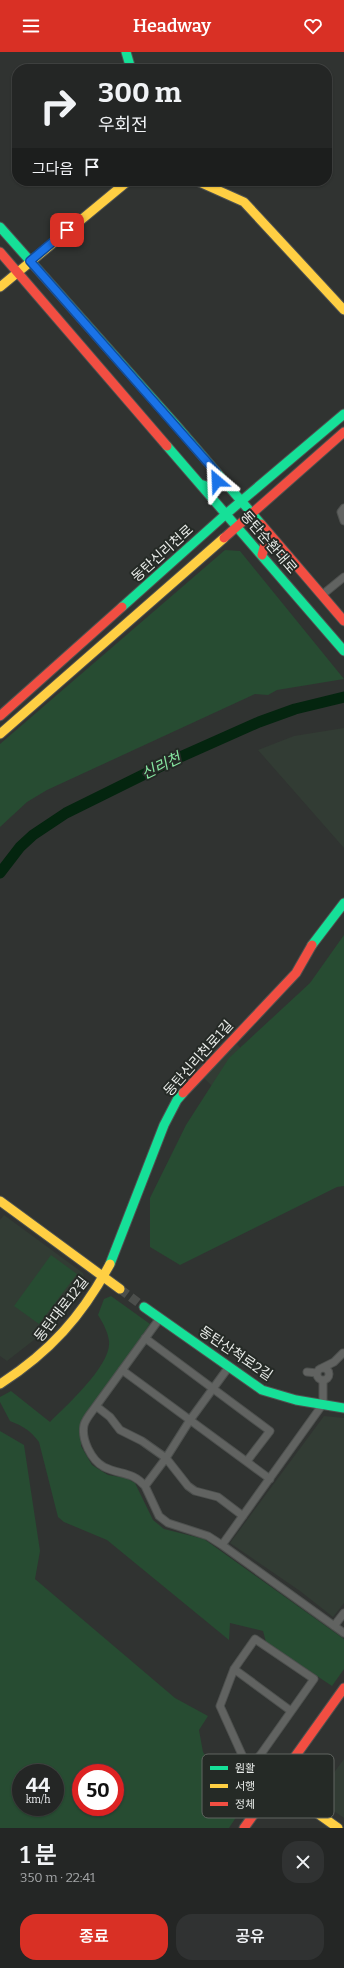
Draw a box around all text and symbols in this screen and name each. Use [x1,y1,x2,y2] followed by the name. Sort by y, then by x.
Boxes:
[20,15,42,37] icon: menu
[133,15,211,37] text: Headway
[302,15,324,37] icon: heart
[98,76,181,109] text: 300 m
[32,80,84,132] icon: right
[98,114,148,136] text: 우회전
[81,156,103,178] icon: arrive
[32,160,73,178] text: 그다음
[50,213,84,247] pin
[56,219,78,241] icon: arrive
[196,460,238,502] position arrow
[237,508,300,577] street label: 동탄순환대로
[128,521,197,586] street label: 동탄신리천로
[138,748,186,783] water label: 신리천
[160,1017,237,1100] street label: 동탄신리천로1길
[31,1273,92,1345] street label: 동탄대로12길
[196,1323,276,1384] street label: 동탄산척로2길
[202,1754,334,1818] legend
[235,1762,255,1775] text: 원활
[72,1764,124,1816] speed limit sign: 50
[26,1773,50,1797] text: 44
[235,1780,255,1793] text: 서행
[26,1794,50,1806] text: km/h
[235,1798,255,1811] text: 정체
[20,1841,57,1869] text: 1 분
[282,1841,324,1883] button: close
[20,1870,95,1885] text: 350 m · 22:41
[20,1914,168,1960] button: 종료
[176,1914,324,1960] button: 공유

